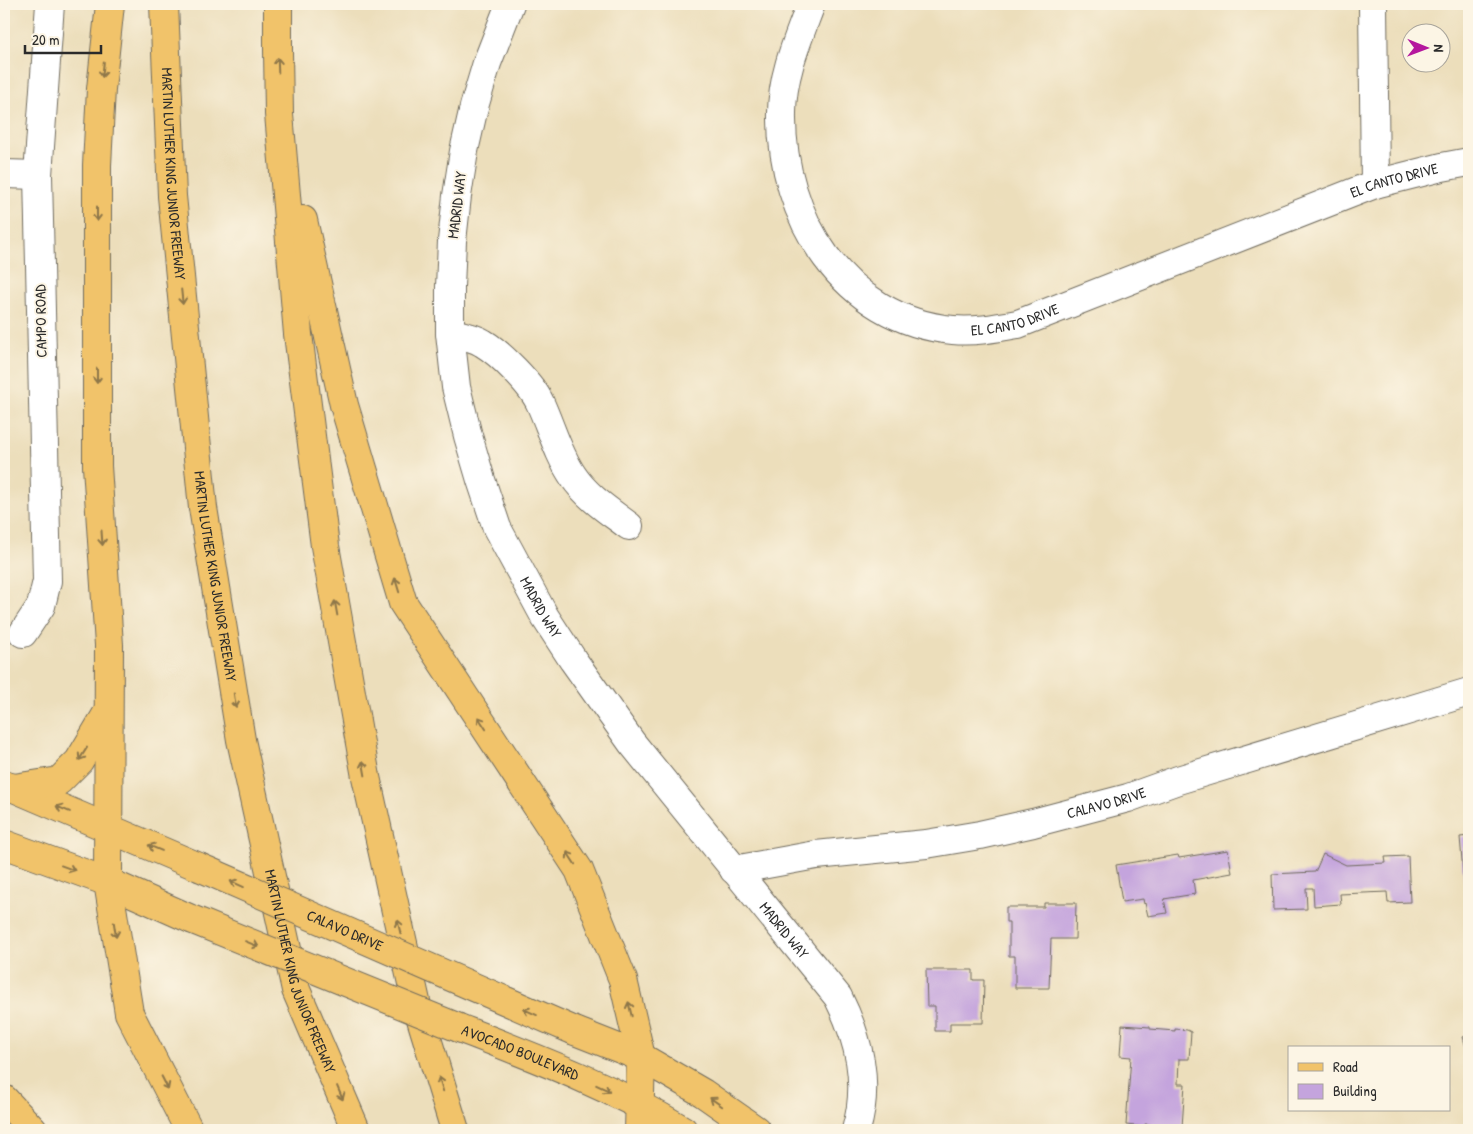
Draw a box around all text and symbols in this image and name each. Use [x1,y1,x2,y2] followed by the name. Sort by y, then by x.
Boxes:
[25,22,101,54] scale bar
[1400,22,1450,72] north arrow
[32,29,59,50] text: 20 m
[1430,44,1449,53] text: N
[273,58,283,74] one-way arrow
[98,61,108,77] one-way arrow
[157,67,191,281] street label: MARTIN LUTHER KING JUNIOR FREEWAY
[1347,157,1441,203] street label: EL CANTO DRIVE
[442,170,471,240] street label: MADRID WAY
[92,205,102,221] one-way arrow
[29,283,52,358] street label: CAMPO ROAD
[177,289,187,305] one-way arrow
[970,298,1062,340] street label: EL CANTO DRIVE
[92,368,102,384] one-way arrow
[189,470,242,683] street label: MARTIN LUTHER KING JUNIOR FREEWAY
[98,530,107,546] one-way arrow
[515,573,567,642] street label: MADRID WAY
[392,577,402,593] one-way arrow
[330,600,340,616] one-way arrow
[230,692,240,708] one-way arrow
[477,716,487,730] one-way arrow
[78,747,88,761] one-way arrow
[359,761,369,777] one-way arrow
[1064,781,1149,824] street label: CALAVO DRIVE
[56,803,71,813] one-way arrow
[148,842,163,852] one-way arrow
[566,851,577,865] one-way arrow
[60,864,75,873] one-way arrow
[260,867,342,1077] street label: MARTIN LUTHER KING JUNIOR FREEWAY
[230,878,245,888] one-way arrow
[755,897,814,963] street label: MADRID WAY
[303,904,387,956] street label: CALAVO DRIVE
[394,919,403,935] one-way arrow
[111,922,121,938] one-way arrow
[244,939,259,949] one-way arrow
[625,1002,634,1018] one-way arrow
[523,1006,538,1016] one-way arrow
[459,1019,583,1086] street label: AVOCADO BOULEVARD
[1288,1046,1450,1112] legend
[1333,1056,1358,1077] text: Road
[161,1075,170,1090] one-way arrow
[435,1076,445,1092] one-way arrow
[1333,1080,1377,1101] text: Building
[595,1083,610,1093] one-way arrow
[335,1085,345,1100] one-way arrow
[709,1097,723,1107] one-way arrow

